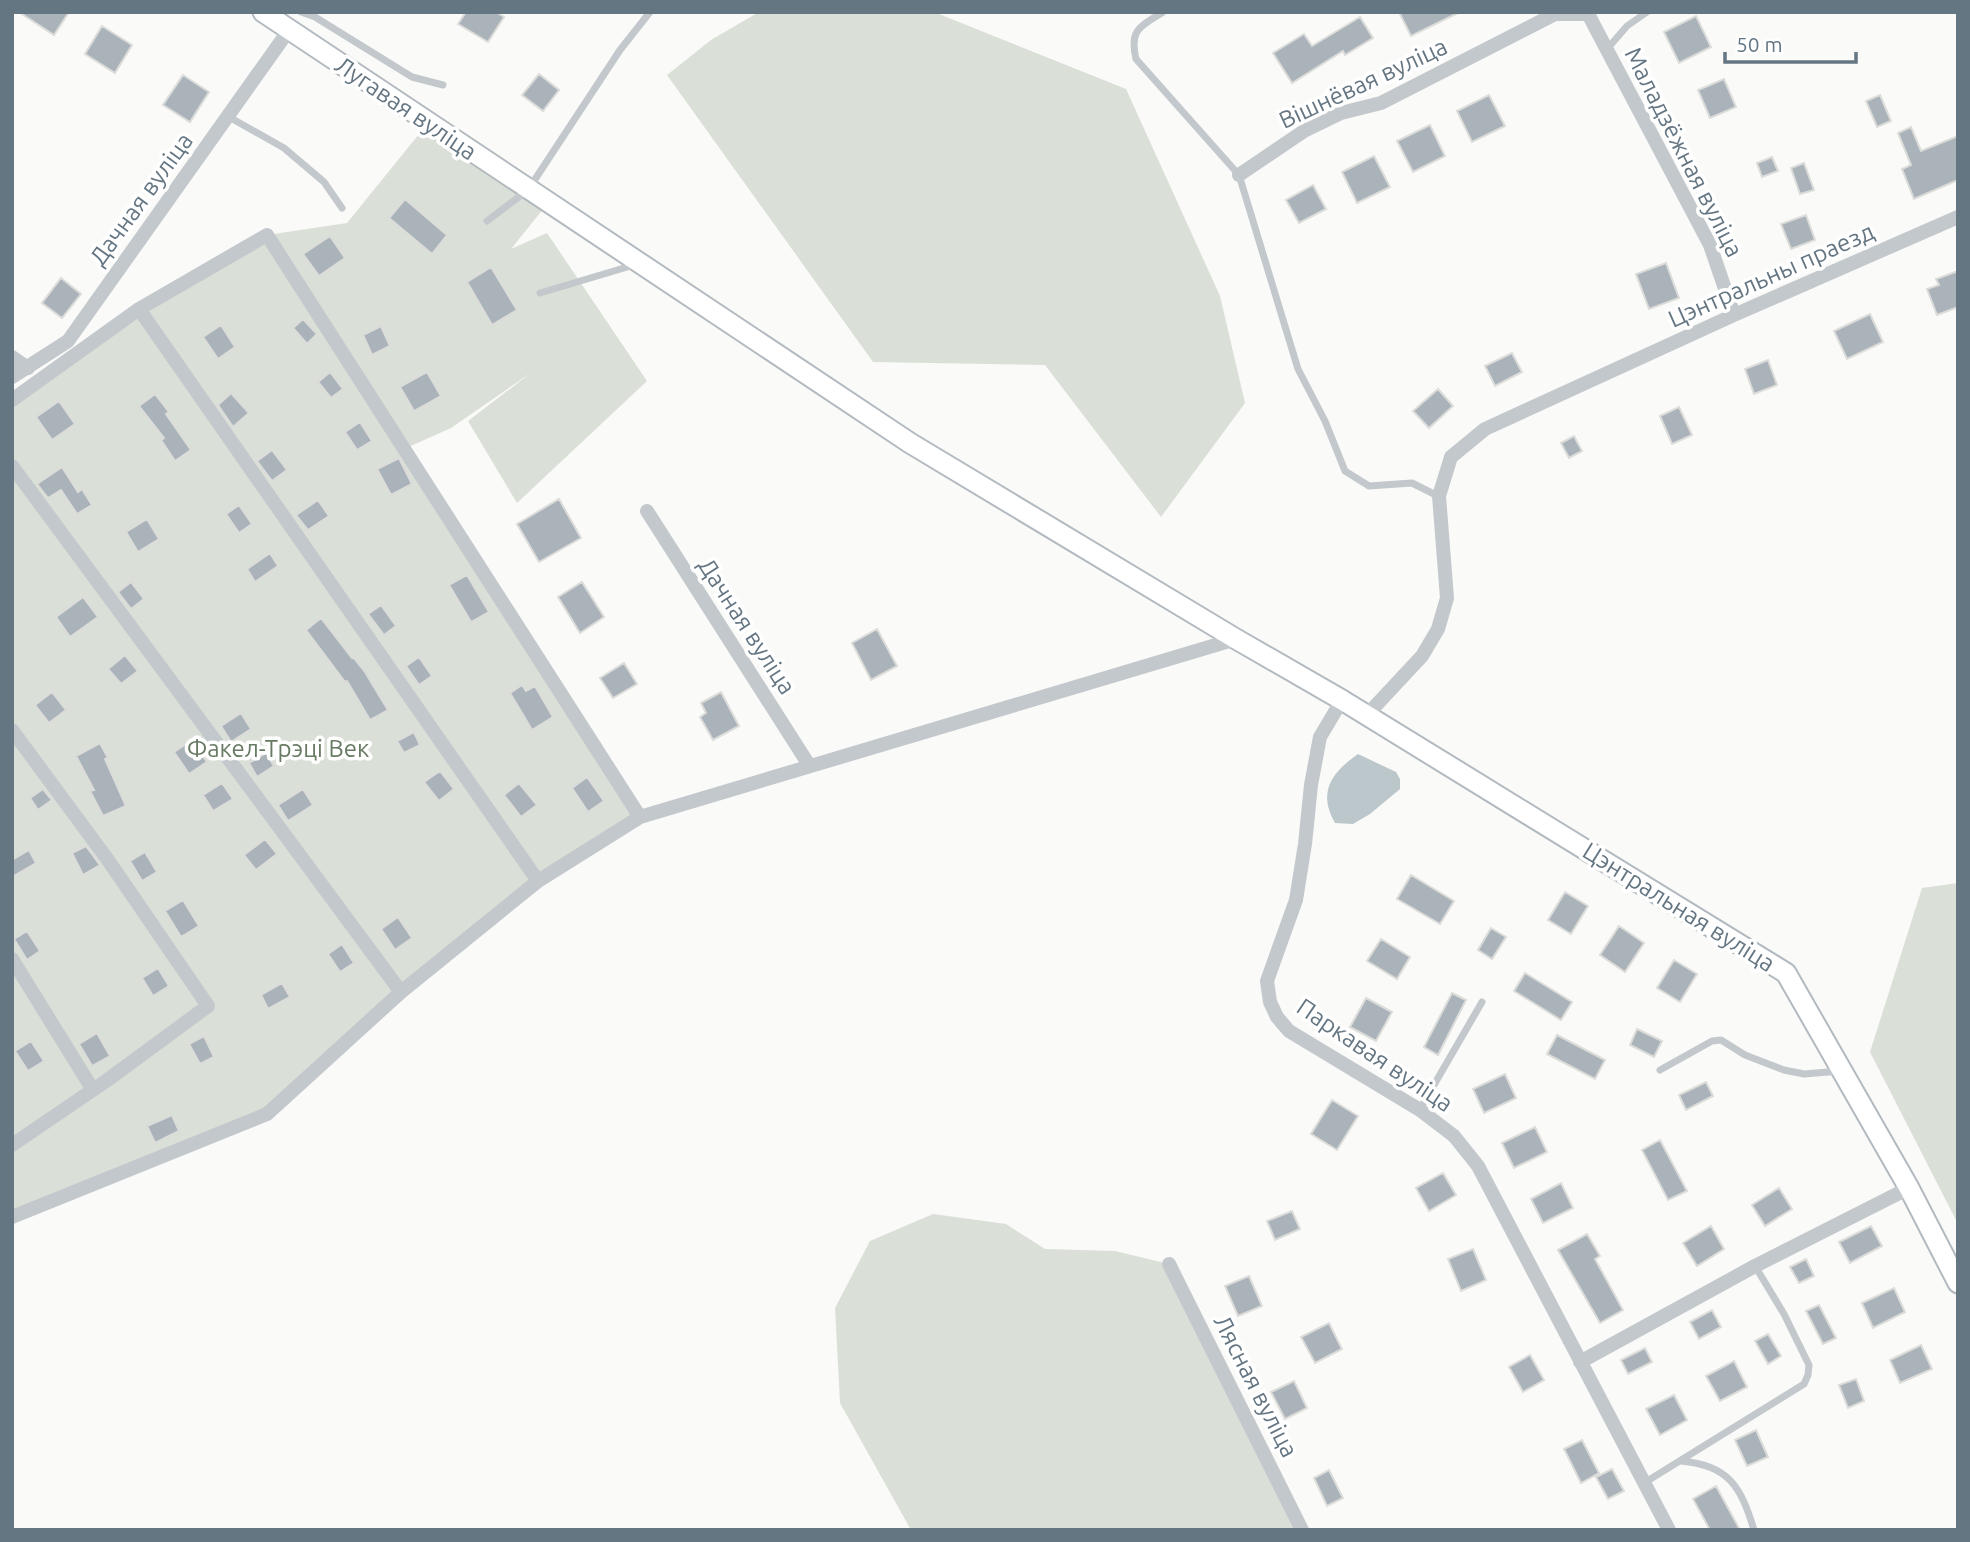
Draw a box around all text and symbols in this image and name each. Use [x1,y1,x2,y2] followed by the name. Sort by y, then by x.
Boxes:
[1725,21,1856,65] scale bar
[1275,32,1451,134] street label: Вішнёвая вуліца
[1736,32,1783,56] text: 50 m
[1619,43,1749,261] street label: Маладзёжная вуліца
[330,51,482,165] street label: Лугавая вуліца
[84,128,198,270] street label: Дачная вуліца
[1664,217,1878,333] street label: Цэнтральны праезд
[693,553,801,699] street label: Дачная вуліца
[187,735,369,762] park label: Факел-Трэці Век
[1578,837,1780,977] street label: Цэнтральная вуліца
[1292,993,1458,1117] street label: Паркавая вуліца
[1209,1310,1303,1462] street label: Лясная вуліца

